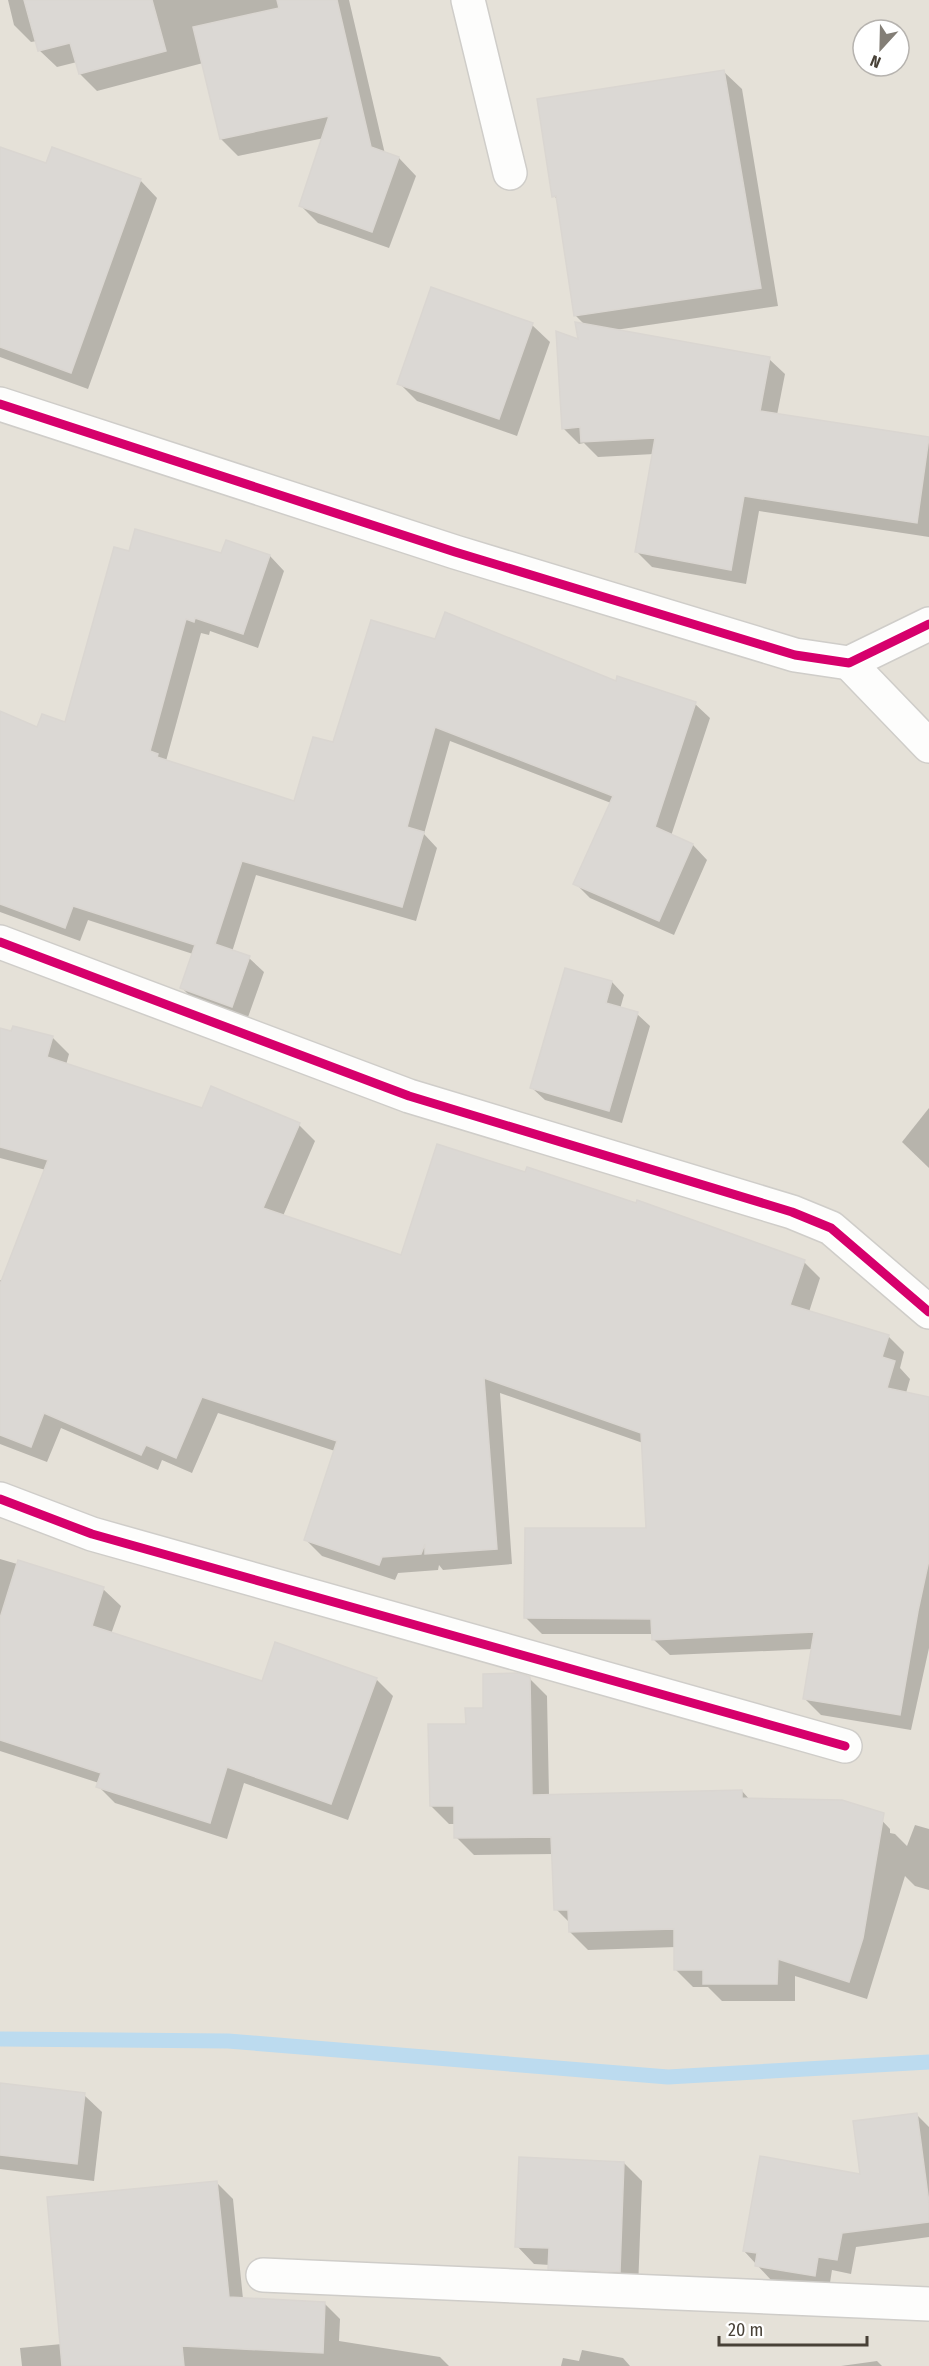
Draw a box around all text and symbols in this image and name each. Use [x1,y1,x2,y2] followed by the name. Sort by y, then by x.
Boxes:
[851,18,911,78] north arrow
[868,51,884,72] text: N
[719,2309,868,2347] scale bar
[728,2319,763,2341] text: 20 m

